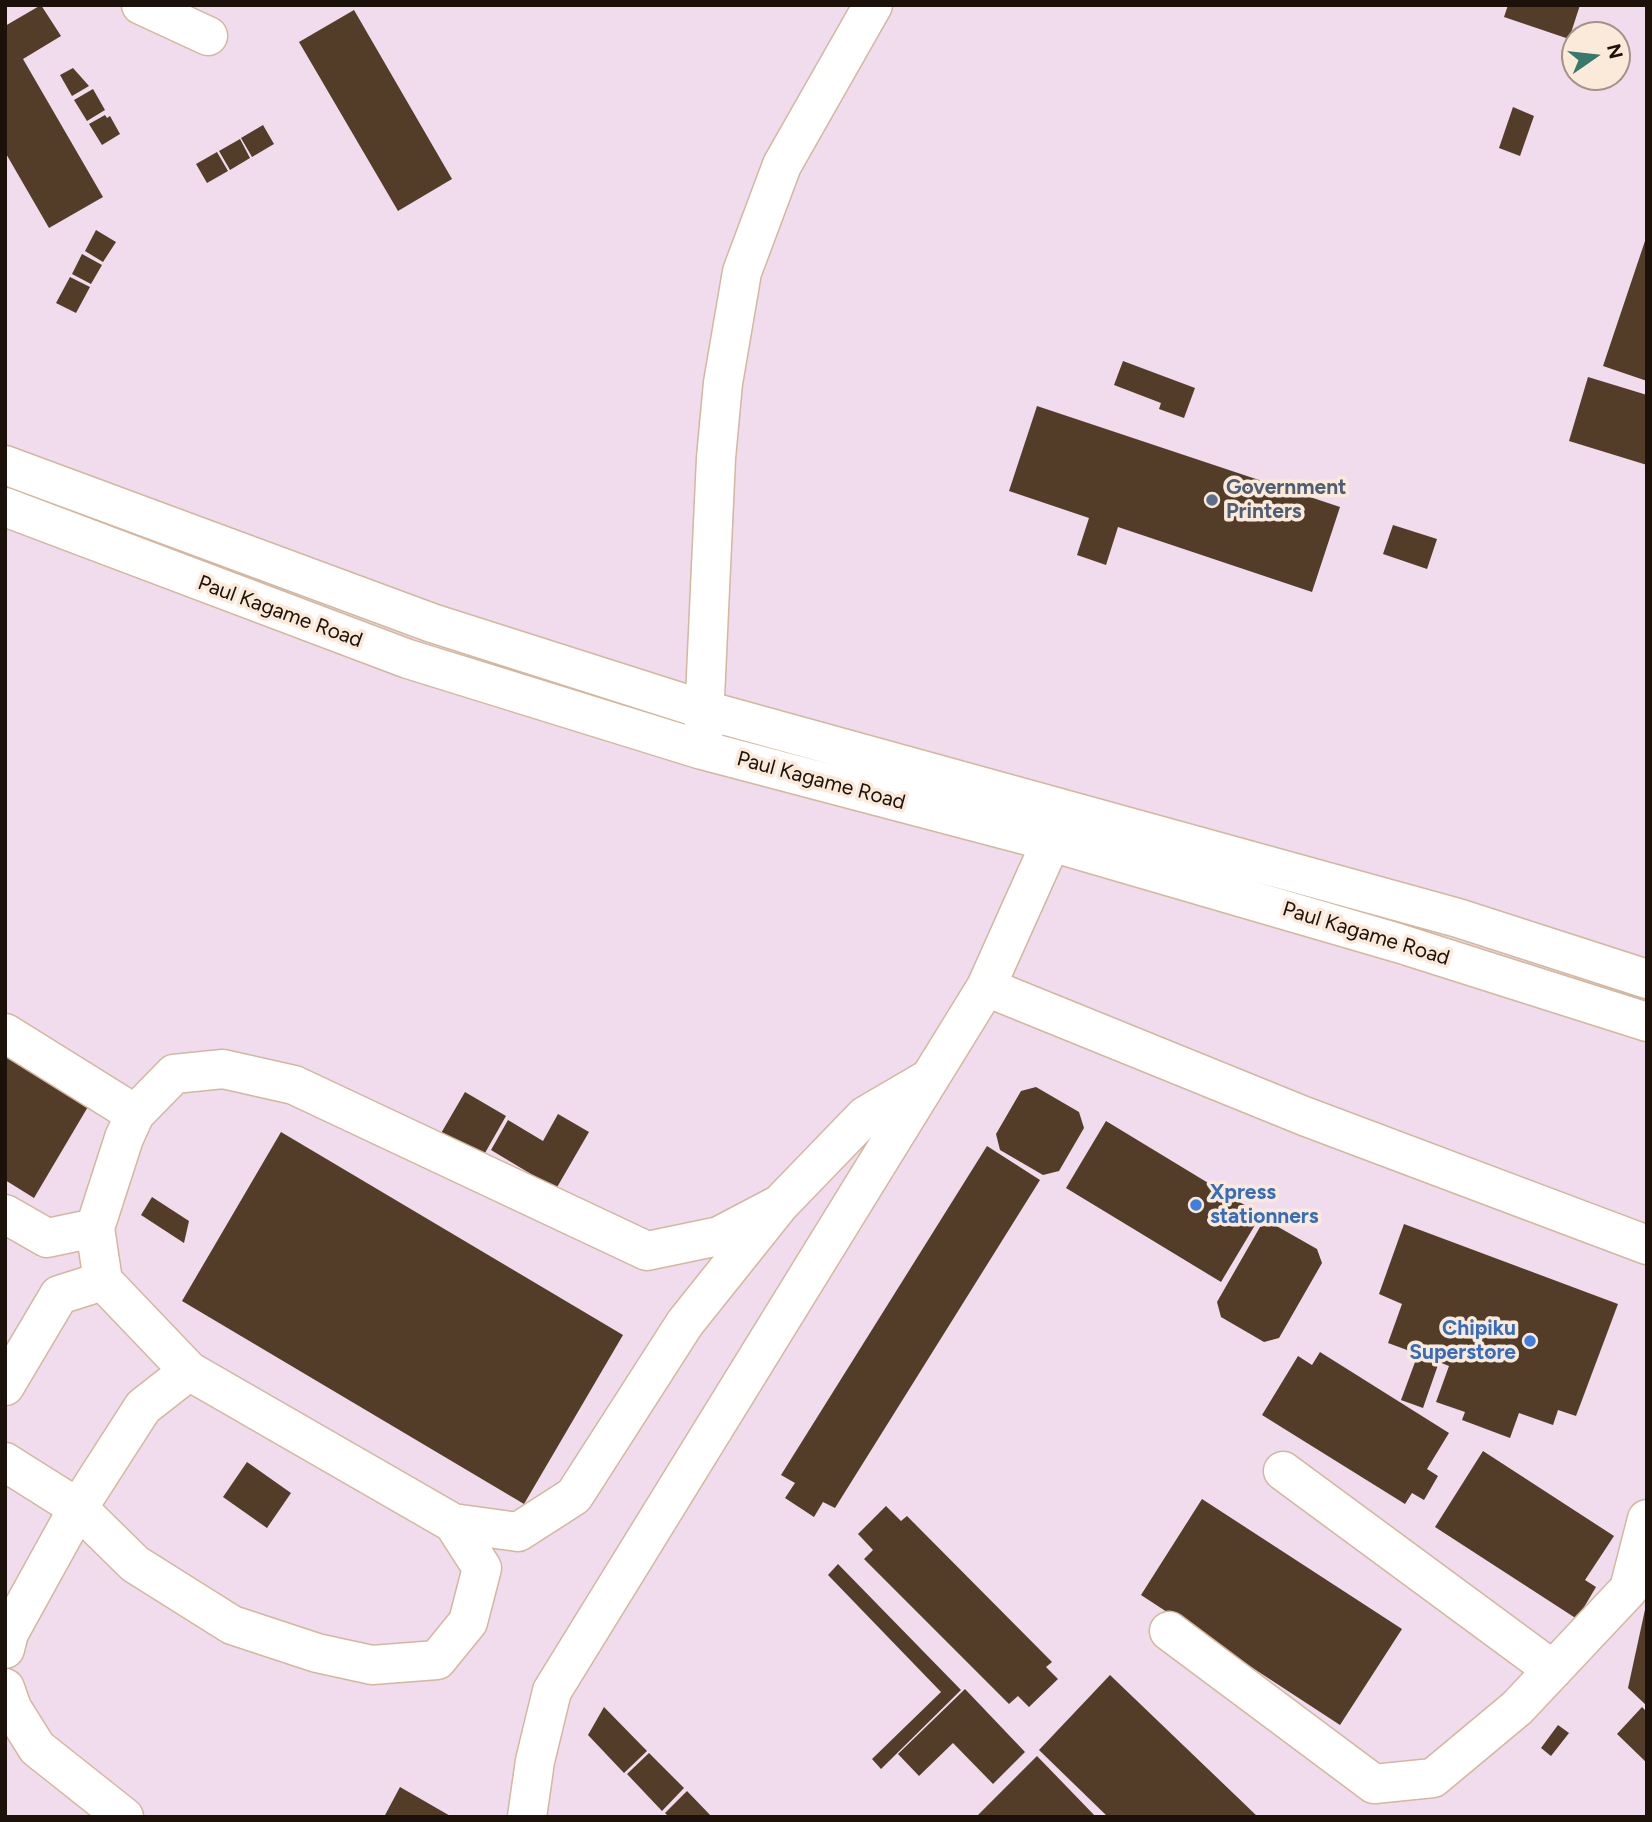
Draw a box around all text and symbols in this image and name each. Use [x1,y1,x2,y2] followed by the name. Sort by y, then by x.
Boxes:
[1561,21,1631,91] north arrow
[1602,41,1628,61] text: N
[1226,475,1347,525] place label: Government Printers
[1204,492,1220,508] marker: Government Printers
[194,571,366,653] street label: Paul Kagame Road
[734,746,908,816] street label: Paul Kagame Road
[1279,897,1453,971] street label: Paul Kagame Road
[1210,1180,1319,1230] place label: Xpress stationners
[1188,1197,1204,1213] marker: Xpress stationners
[1409,1316,1516,1366] place label: Chipiku Superstore
[1522,1333,1538,1349] marker: Chipiku Superstore

